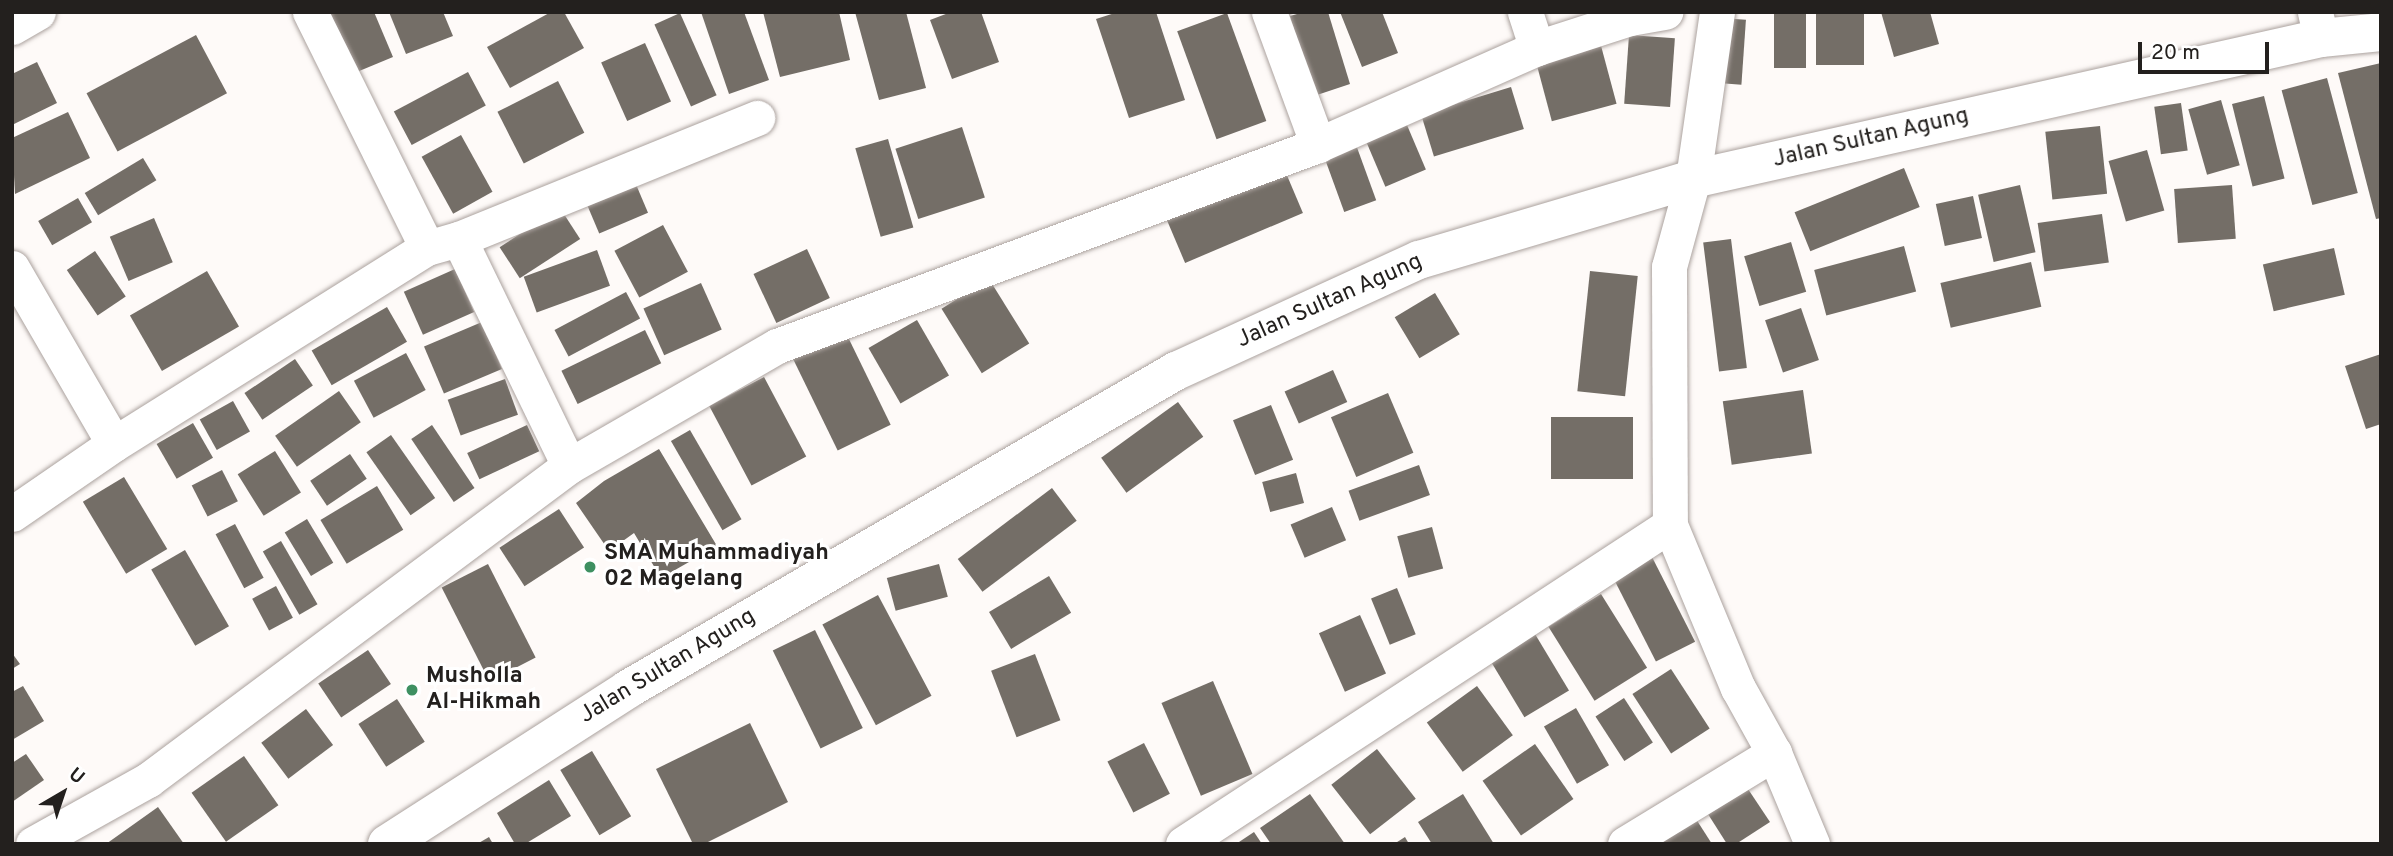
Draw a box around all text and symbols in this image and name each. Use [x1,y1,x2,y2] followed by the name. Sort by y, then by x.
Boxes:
[2141,28,2272,72] scale bar
[2151,40,2200,67] text: 20 m
[1770,103,1972,175] street label: Jalan Sultan Agung
[1233,248,1427,356] street label: Jalan Sultan Agung
[604,540,830,594] place label: SMA Muhammadiyah 02 Magelang
[582,559,598,575] marker: SMA Muhammadiyah 02 Magelang
[575,603,761,731] street label: Jalan Sultan Agung
[426,663,541,717] place label: Musholla Al-Hikmah
[404,682,420,698] marker: Musholla Al-Hikmah
[28,758,98,828] north arrow
[63,763,89,790] text: U

